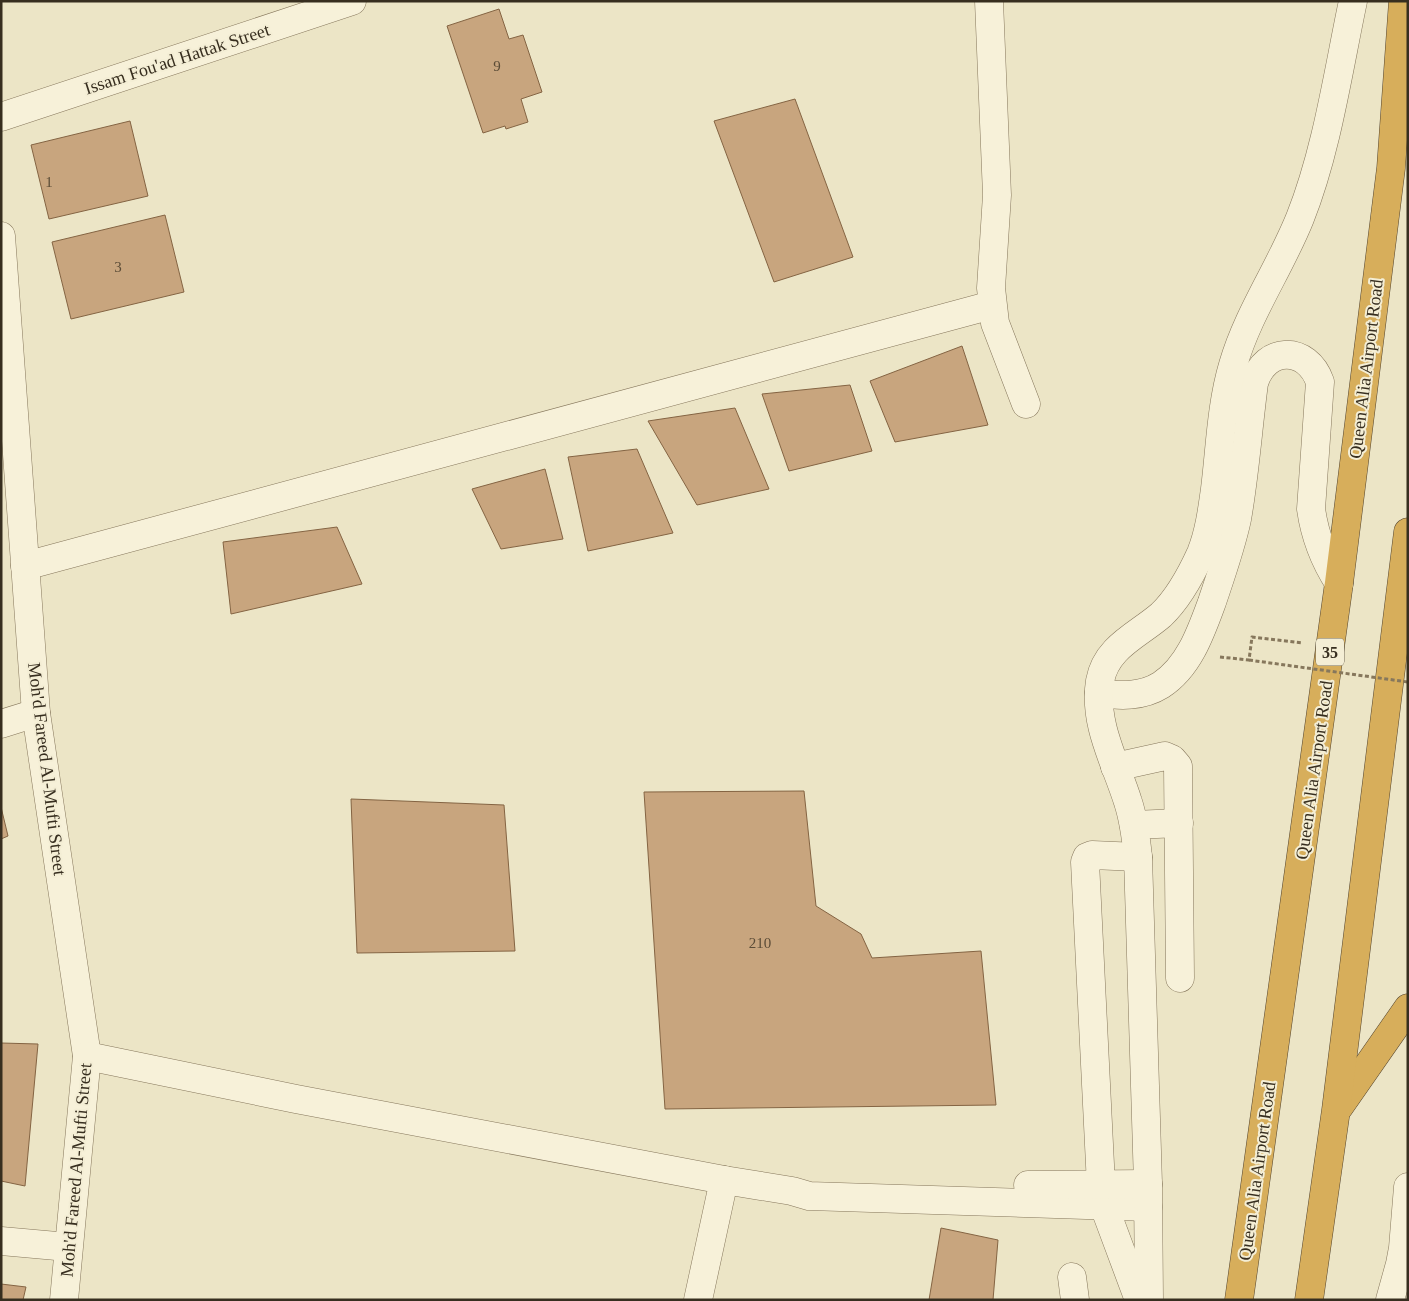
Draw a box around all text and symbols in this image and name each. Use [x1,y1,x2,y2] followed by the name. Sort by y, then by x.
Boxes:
[82,20,272,98] street label: Issam Fou'ad Hattak Street
[493,58,501,74] house number: 9
[45,174,53,190] house number: 1
[114,259,122,275] house number: 3
[1345,278,1387,460] street label: Queen Alia Airport Road
[1316,638,1344,666] road number: 35
[24,661,70,877] street label: Moh'd Fareed Al-Mufti Street
[1292,679,1336,861] street label: Queen Alia Airport Road
[749,935,771,951] house number: 210
[57,1062,95,1278] street label: Moh'd Fareed Al-Mufti Street
[1235,1080,1279,1262] street label: Queen Alia Airport Road

